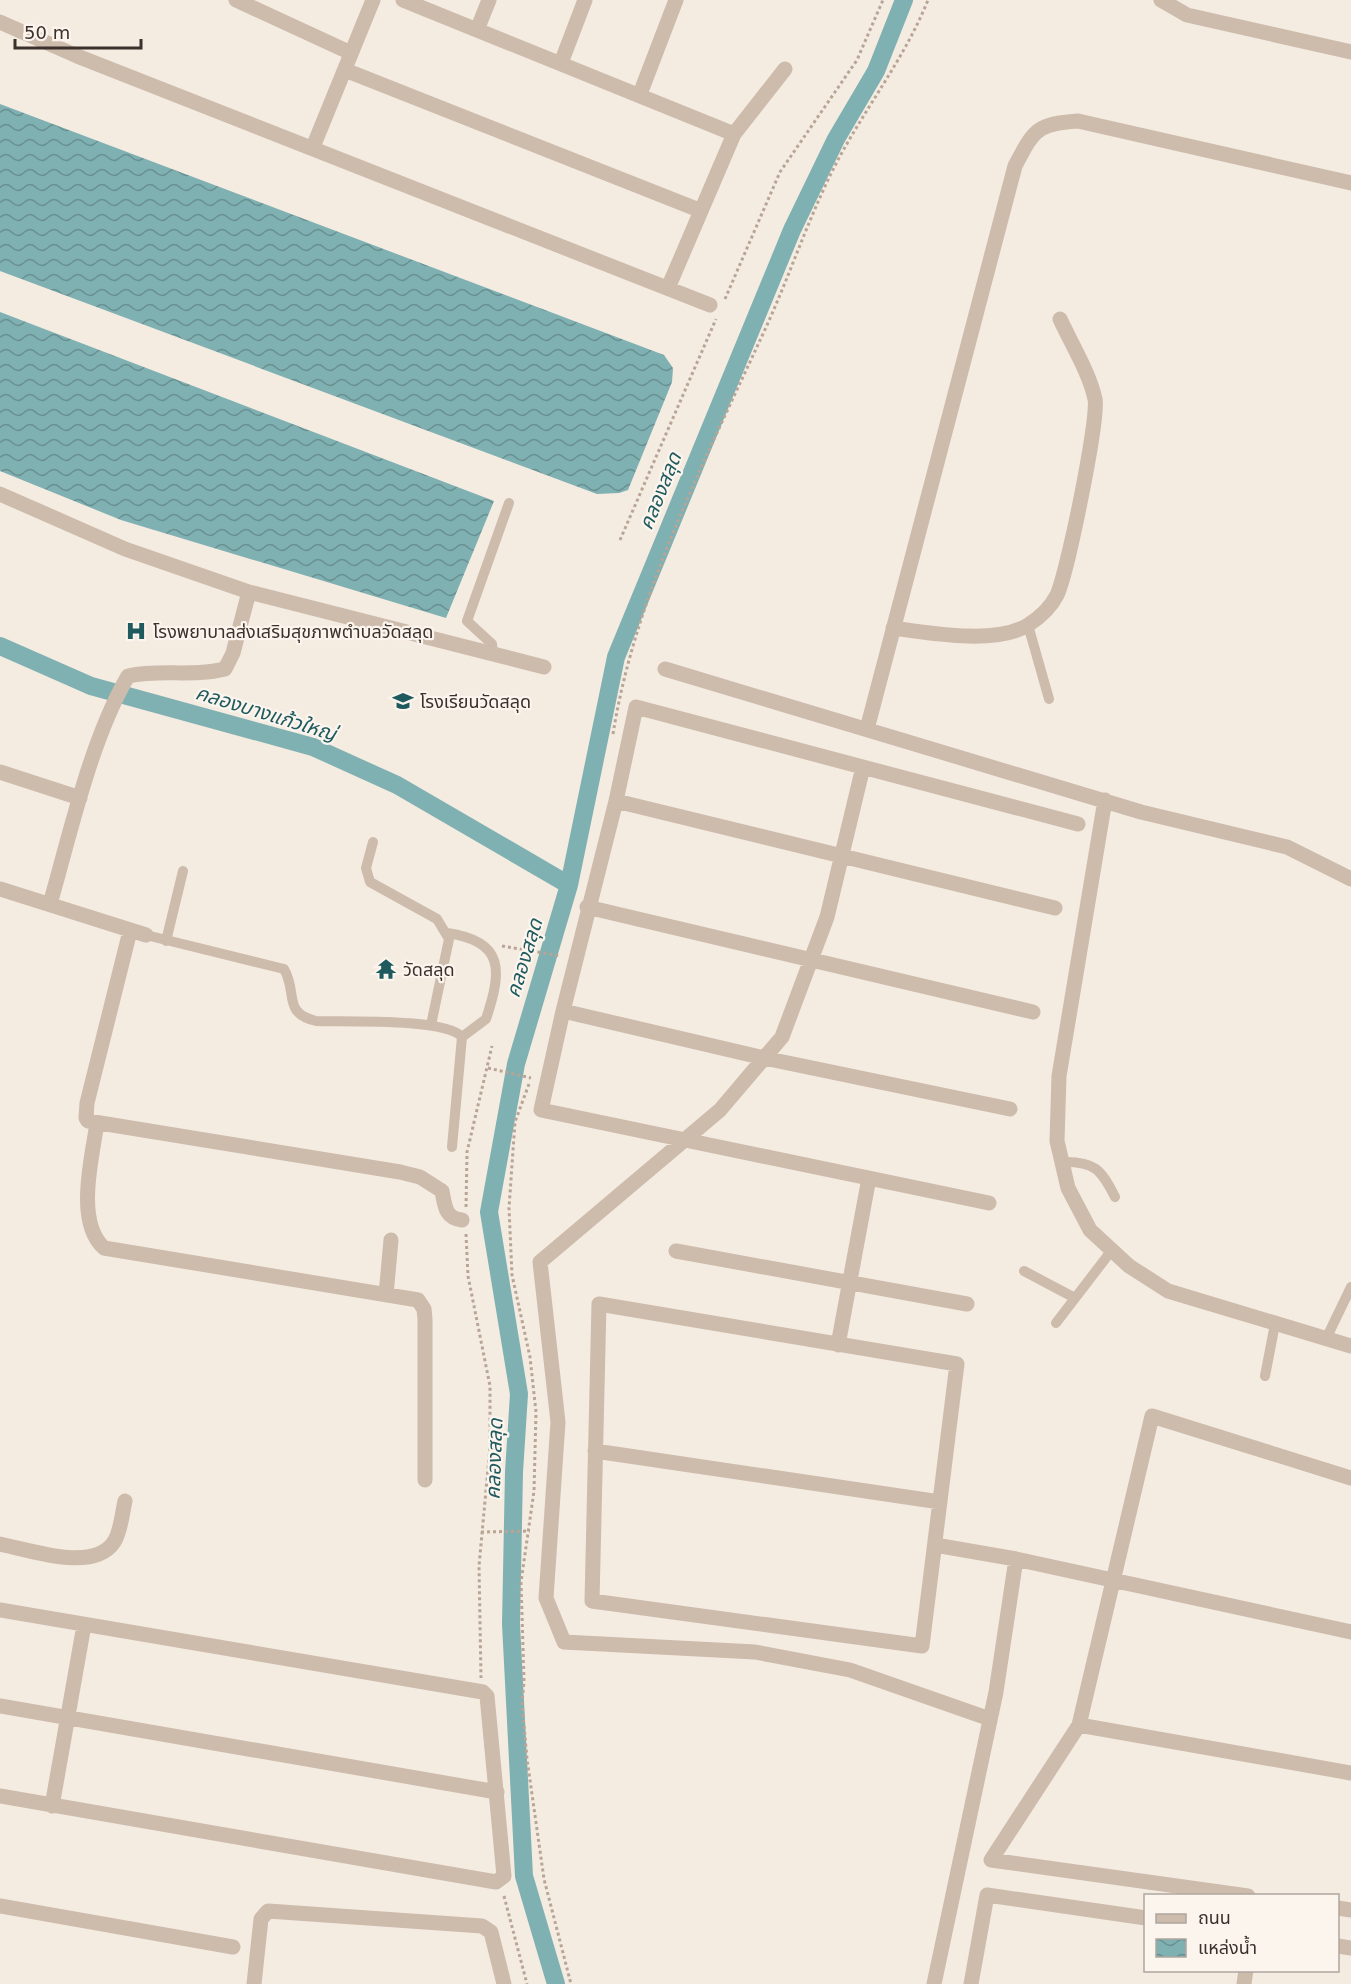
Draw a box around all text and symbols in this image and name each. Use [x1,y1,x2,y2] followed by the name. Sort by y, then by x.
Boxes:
[15,12,141,50] scale bar
[24,22,70,43] text: 50 m
[634,448,687,533] water label: คลองสลุด
[124,619,148,643] hospital icon: โรงพยาบาลส่งเสริมสุขภาพตำบลวัดสลุด
[153,621,433,643] place label: โรงพยาบาลส่งเสริมสุขภาพตำบลวัดสลุด
[193,680,342,747] water label: คลองบางแก้วใหญ่
[391,689,415,713] school or university icon: โรงเรียนวัดสลุด
[420,691,531,713] place label: โรงเรียนวัดสลุด
[501,915,548,1001] water label: คลองสลุด
[374,957,398,981] temple icon: วัดสลุด
[403,959,455,981] place label: วัดสลุด
[481,1417,508,1500] water label: คลองสลุด
[1144,1894,1339,1972] legend
[1198,1907,1231,1928] text: ถนน
[1198,1935,1257,1958] text: แหล่งน้ำ

